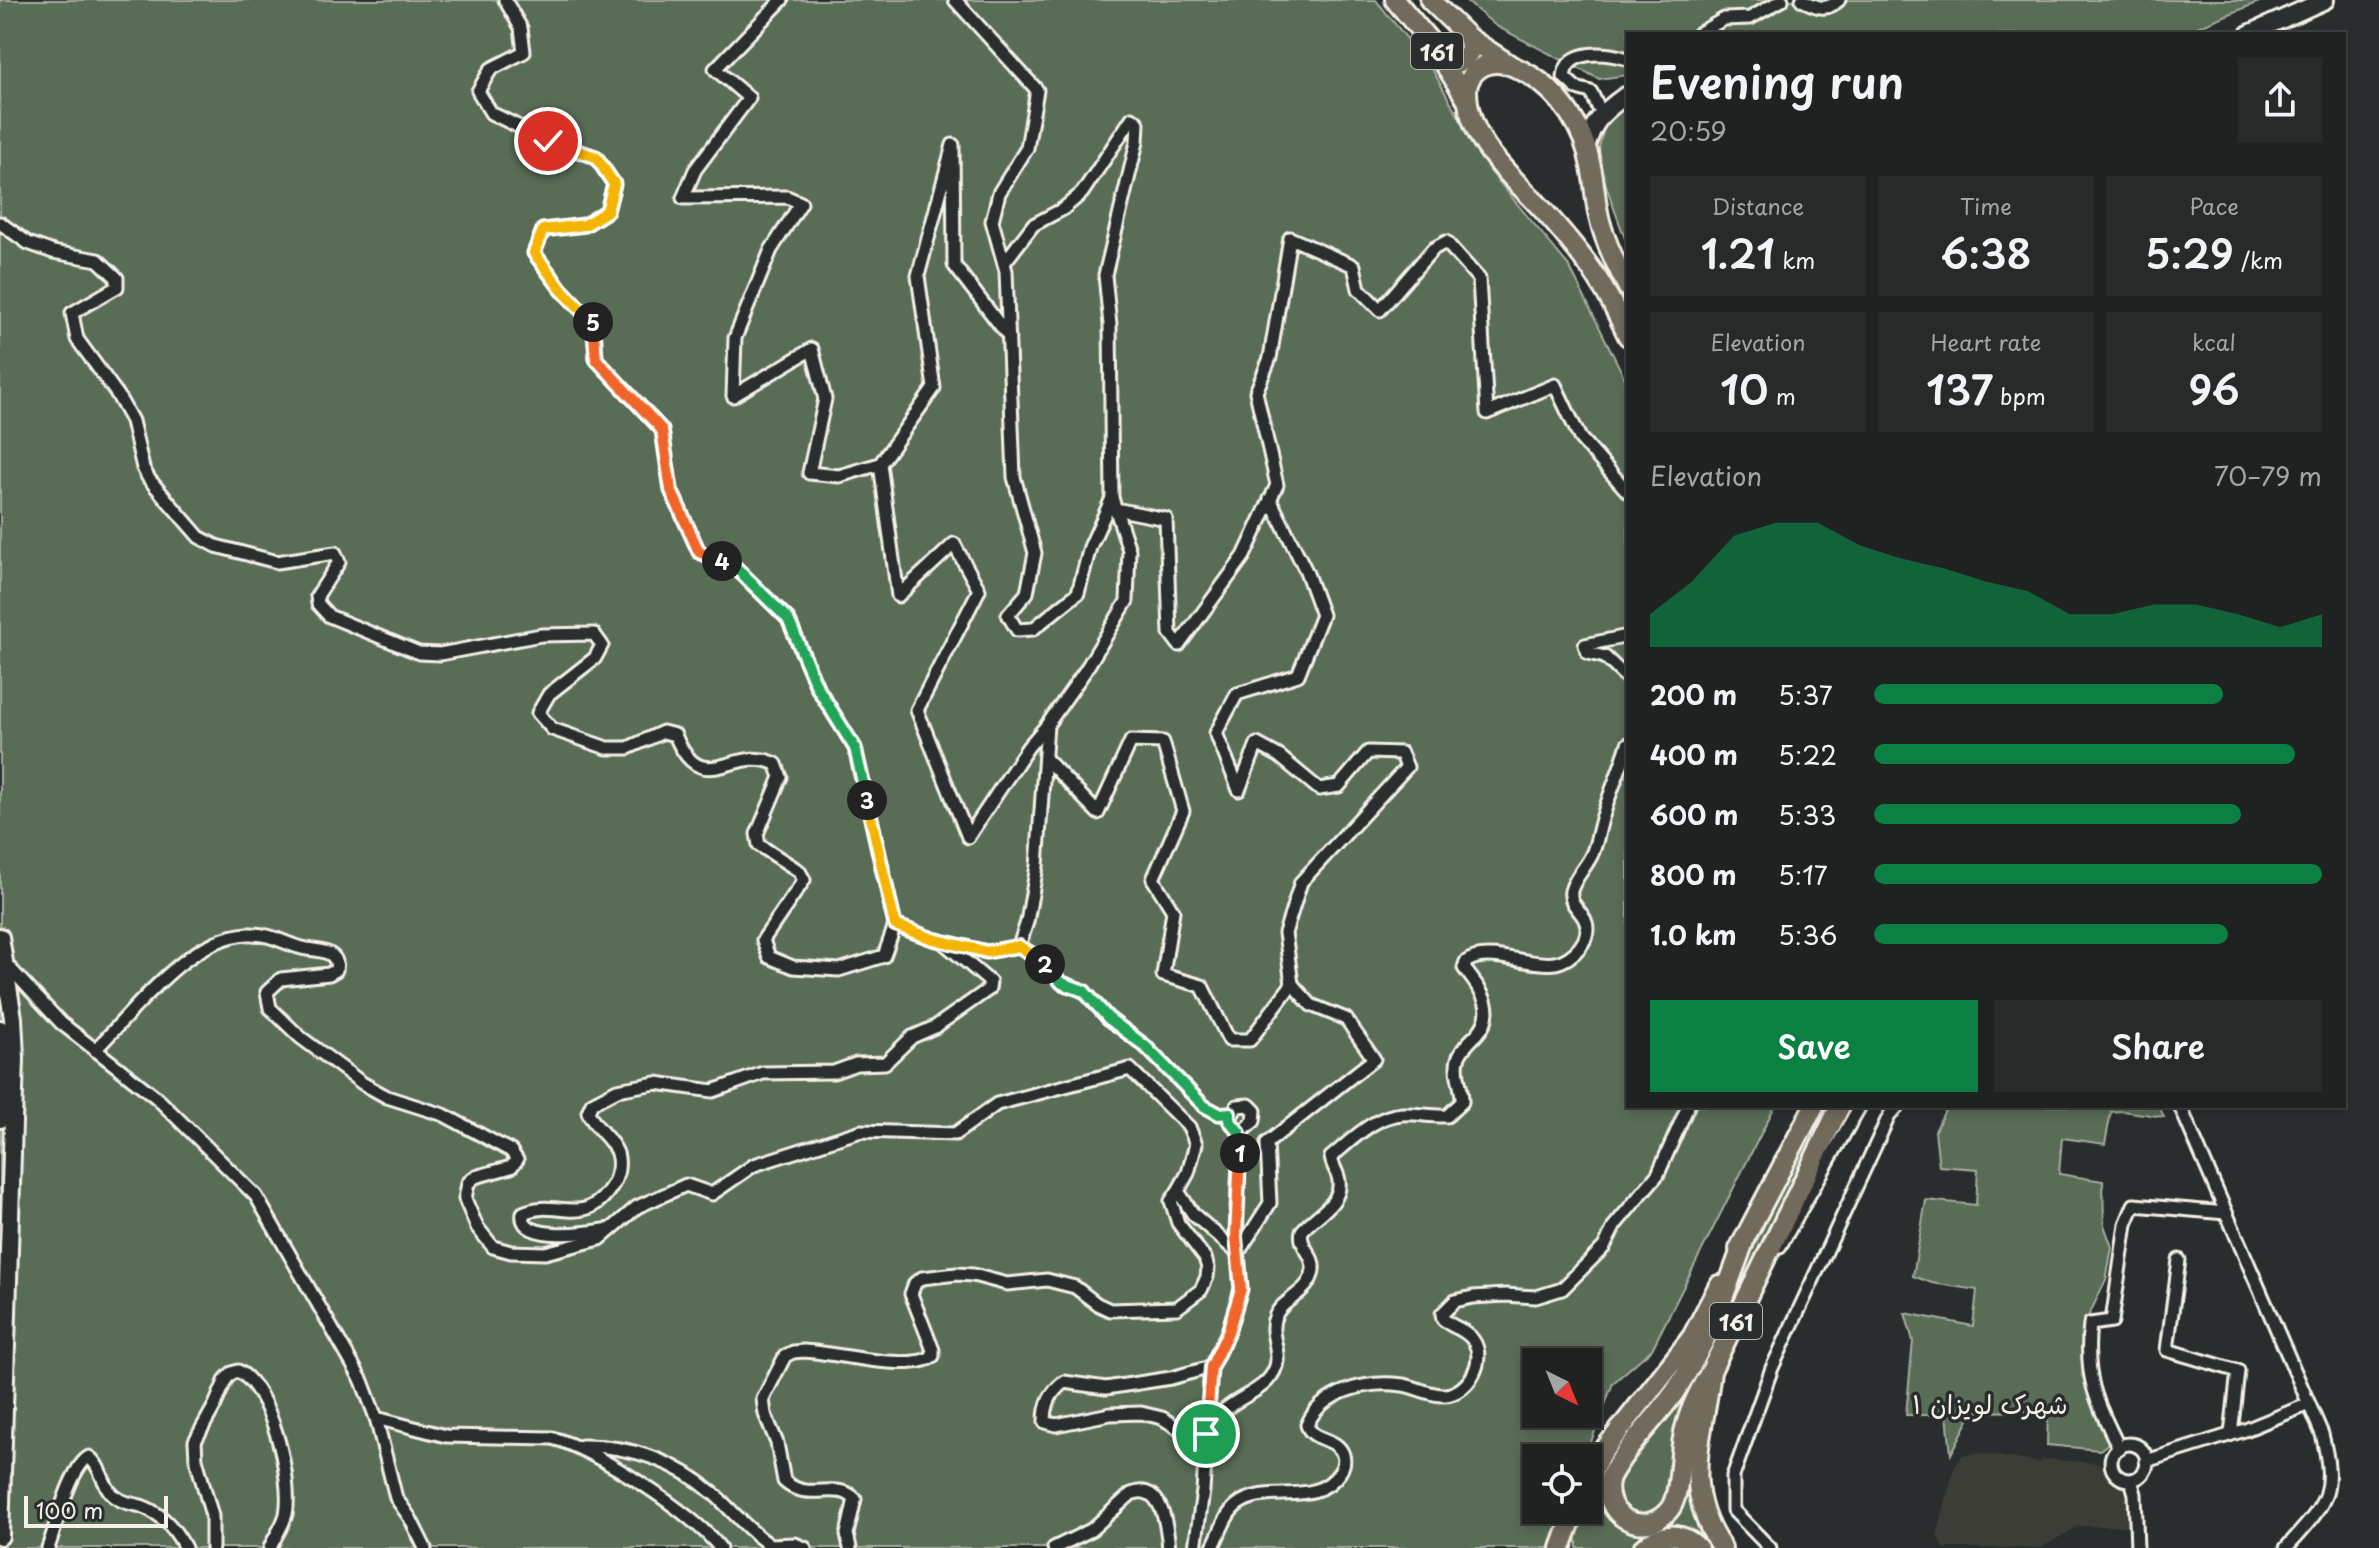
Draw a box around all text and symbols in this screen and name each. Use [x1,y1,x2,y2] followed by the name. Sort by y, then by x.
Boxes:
[1411,33,1463,69] road number: 161
[1650,48,1904,114] text: Evening run
[2238,58,2322,142] button: share
[514,107,582,175] pin
[1650,111,1727,150] text: 20:59
[526,119,570,163] icon: check
[1712,189,1804,222] text: Distance
[1960,189,2012,222] text: Time
[2189,189,2239,222] text: Pace
[1701,222,1775,283] text: 1.21
[1940,222,2032,283] text: 6:38
[2145,222,2234,283] text: 5:29
[1775,243,1815,276] text: km
[2234,243,2283,276] text: /km
[573,302,613,342] pin: 5
[586,305,600,338] text: 5
[1711,325,1805,358] text: Elevation
[1930,325,2042,358] text: Heart rate
[2192,325,2236,358] text: kcal
[1720,358,1769,419] text: 10
[1926,358,1993,419] text: 137
[2188,358,2240,419] text: 96
[1769,379,1796,412] text: m
[1993,379,2046,412] text: bpm
[1650,456,1762,495] text: Elevation
[2214,456,2322,495] text: 70–79 m
[702,541,742,581] pin: 4
[715,544,729,577] text: 4
[1650,675,1737,714] text: 200 m
[1778,675,1833,714] text: 5:37
[1650,735,1738,774] text: 400 m
[1778,735,1837,774] text: 5:22
[847,780,887,820] pin: 3
[860,783,874,816] text: 3
[1650,795,1738,834] text: 600 m
[1778,795,1836,834] text: 5:33
[1650,855,1737,894] text: 800 m
[1778,855,1828,894] text: 5:17
[1650,915,1737,954] text: 1.0 km
[1778,915,1838,954] text: 5:36
[1025,944,1065,984] pin: 2
[1037,947,1053,980] text: 2
[1650,1000,1978,1092] button: Save
[1994,1000,2322,1092] button: Share
[1220,1133,1260,1173] pin: 1
[1235,1136,1245,1169] text: 1
[1710,1303,1762,1339] road number: 161
[1522,1348,1602,1428] north arrow
[1522,1348,1602,1524] map controls
[1912,1384,2068,1423] district label: شهرک لویزان ۱
[1172,1400,1240,1468] pin
[1184,1412,1228,1456] icon: arrive
[1522,1444,1602,1524] button: locate
[24,1492,168,1528] scale bar
[36,1493,103,1526] text: 100 m

